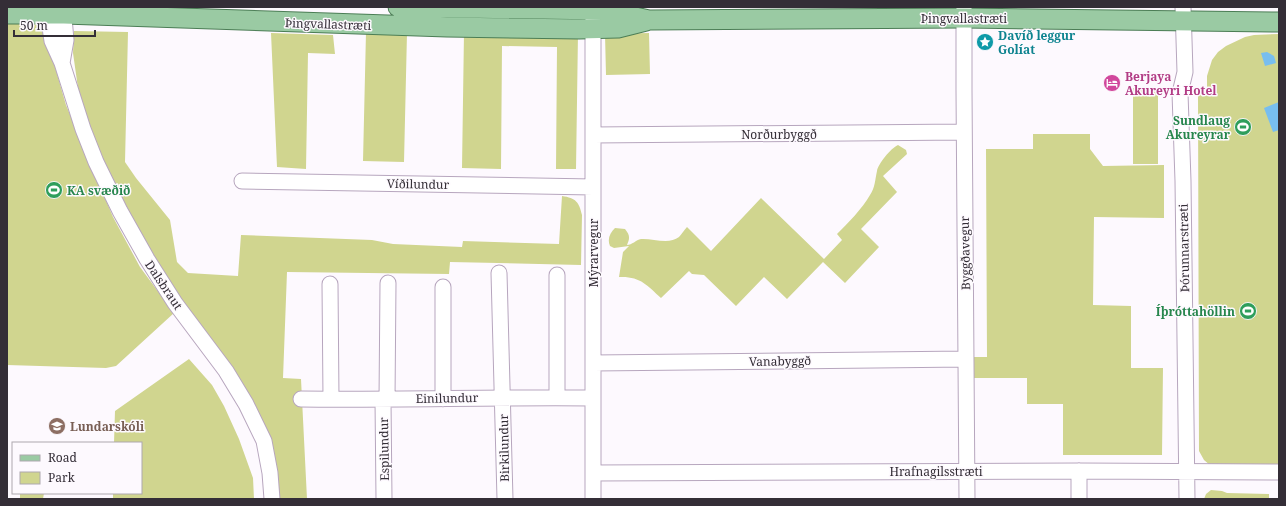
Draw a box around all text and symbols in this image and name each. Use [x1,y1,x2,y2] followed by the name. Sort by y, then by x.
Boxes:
[921,10,1007,27] street label: Þingvallastræti
[14,12,95,38] scale bar
[285,14,372,34] street label: Þingvallastræti
[20,17,48,34] text: 50 m
[998,27,1076,58] place label: Davíð leggur Golíat
[975,32,995,52] place icon: Davíð leggur Golíat
[1125,68,1217,99] place label: Berjaya Akureyri Hotel
[1102,73,1122,93] hotel icon: Berjaya Akureyri Hotel
[1166,112,1231,143] place label: Sundlaug Akureyrar
[1233,117,1253,137] sports icon: Sundlaug Akureyrar
[741,126,817,143] street label: Norðurbyggð
[387,175,450,193] street label: Víðilundur
[44,180,64,200] sports icon: KA svæðið
[67,182,130,199] place label: KA svæðið
[1175,203,1193,292] street label: Þórunnarstræti
[956,215,974,290] street label: Byggðavegur
[585,218,602,287] street label: Mýrarvegur
[141,257,187,313] street label: Dalsbraut
[1238,301,1258,321] sports icon: Íþróttahöllin
[1156,303,1235,320] place label: Íþróttahöllin
[749,352,811,370] street label: Vanabyggð
[416,389,479,407] street label: Einilundur
[495,414,513,482] street label: Birkilundur
[47,416,67,436] school or university icon: Lundarskóli
[375,417,393,481] street label: Espilundur
[70,418,145,435] place label: Lundarskóli
[12,442,142,494] legend
[48,449,78,466] text: Road
[889,463,983,480] street label: Hrafnagilsstræti
[48,469,76,486] text: Park

